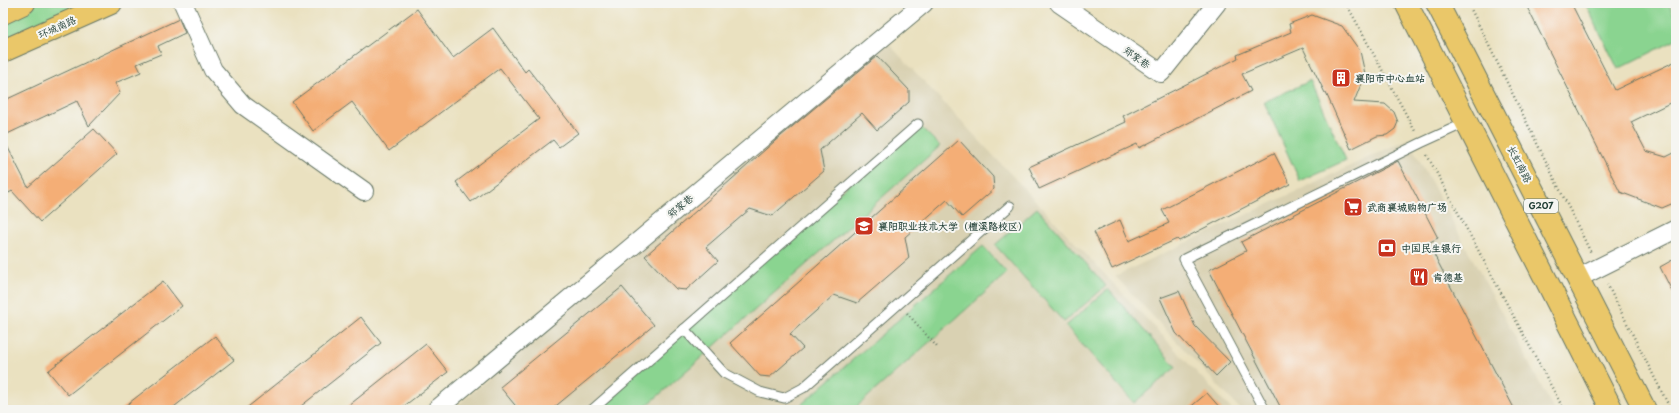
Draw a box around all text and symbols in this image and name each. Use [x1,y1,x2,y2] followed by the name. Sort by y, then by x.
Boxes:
[35,12,78,42] street label: 环城南路
[1121,42,1155,72] street label: 郑家巷
[1330,67,1352,89] building icon: 襄阳市中心血站
[1355,70,1425,85] place label: 襄阳市中心血站
[1505,143,1536,185] street label: 长虹南路
[663,190,697,221] street label: 郑家巷
[1342,196,1364,218] supermarket icon: 武商襄城购物广场
[1367,199,1447,214] place label: 武商襄城购物广场
[1524,199,1558,213] road number: G207
[853,215,875,237] school or university icon: 襄阳职业技术大学（檀溪路校区）
[878,218,1028,233] place label: 襄阳职业技术大学（檀溪路校区）
[1376,237,1398,259] bank icon: 中国民生银行
[1401,240,1461,255] place label: 中国民生银行
[1408,266,1430,288] restaurant icon: 肯德基
[1433,269,1463,284] place label: 肯德基

